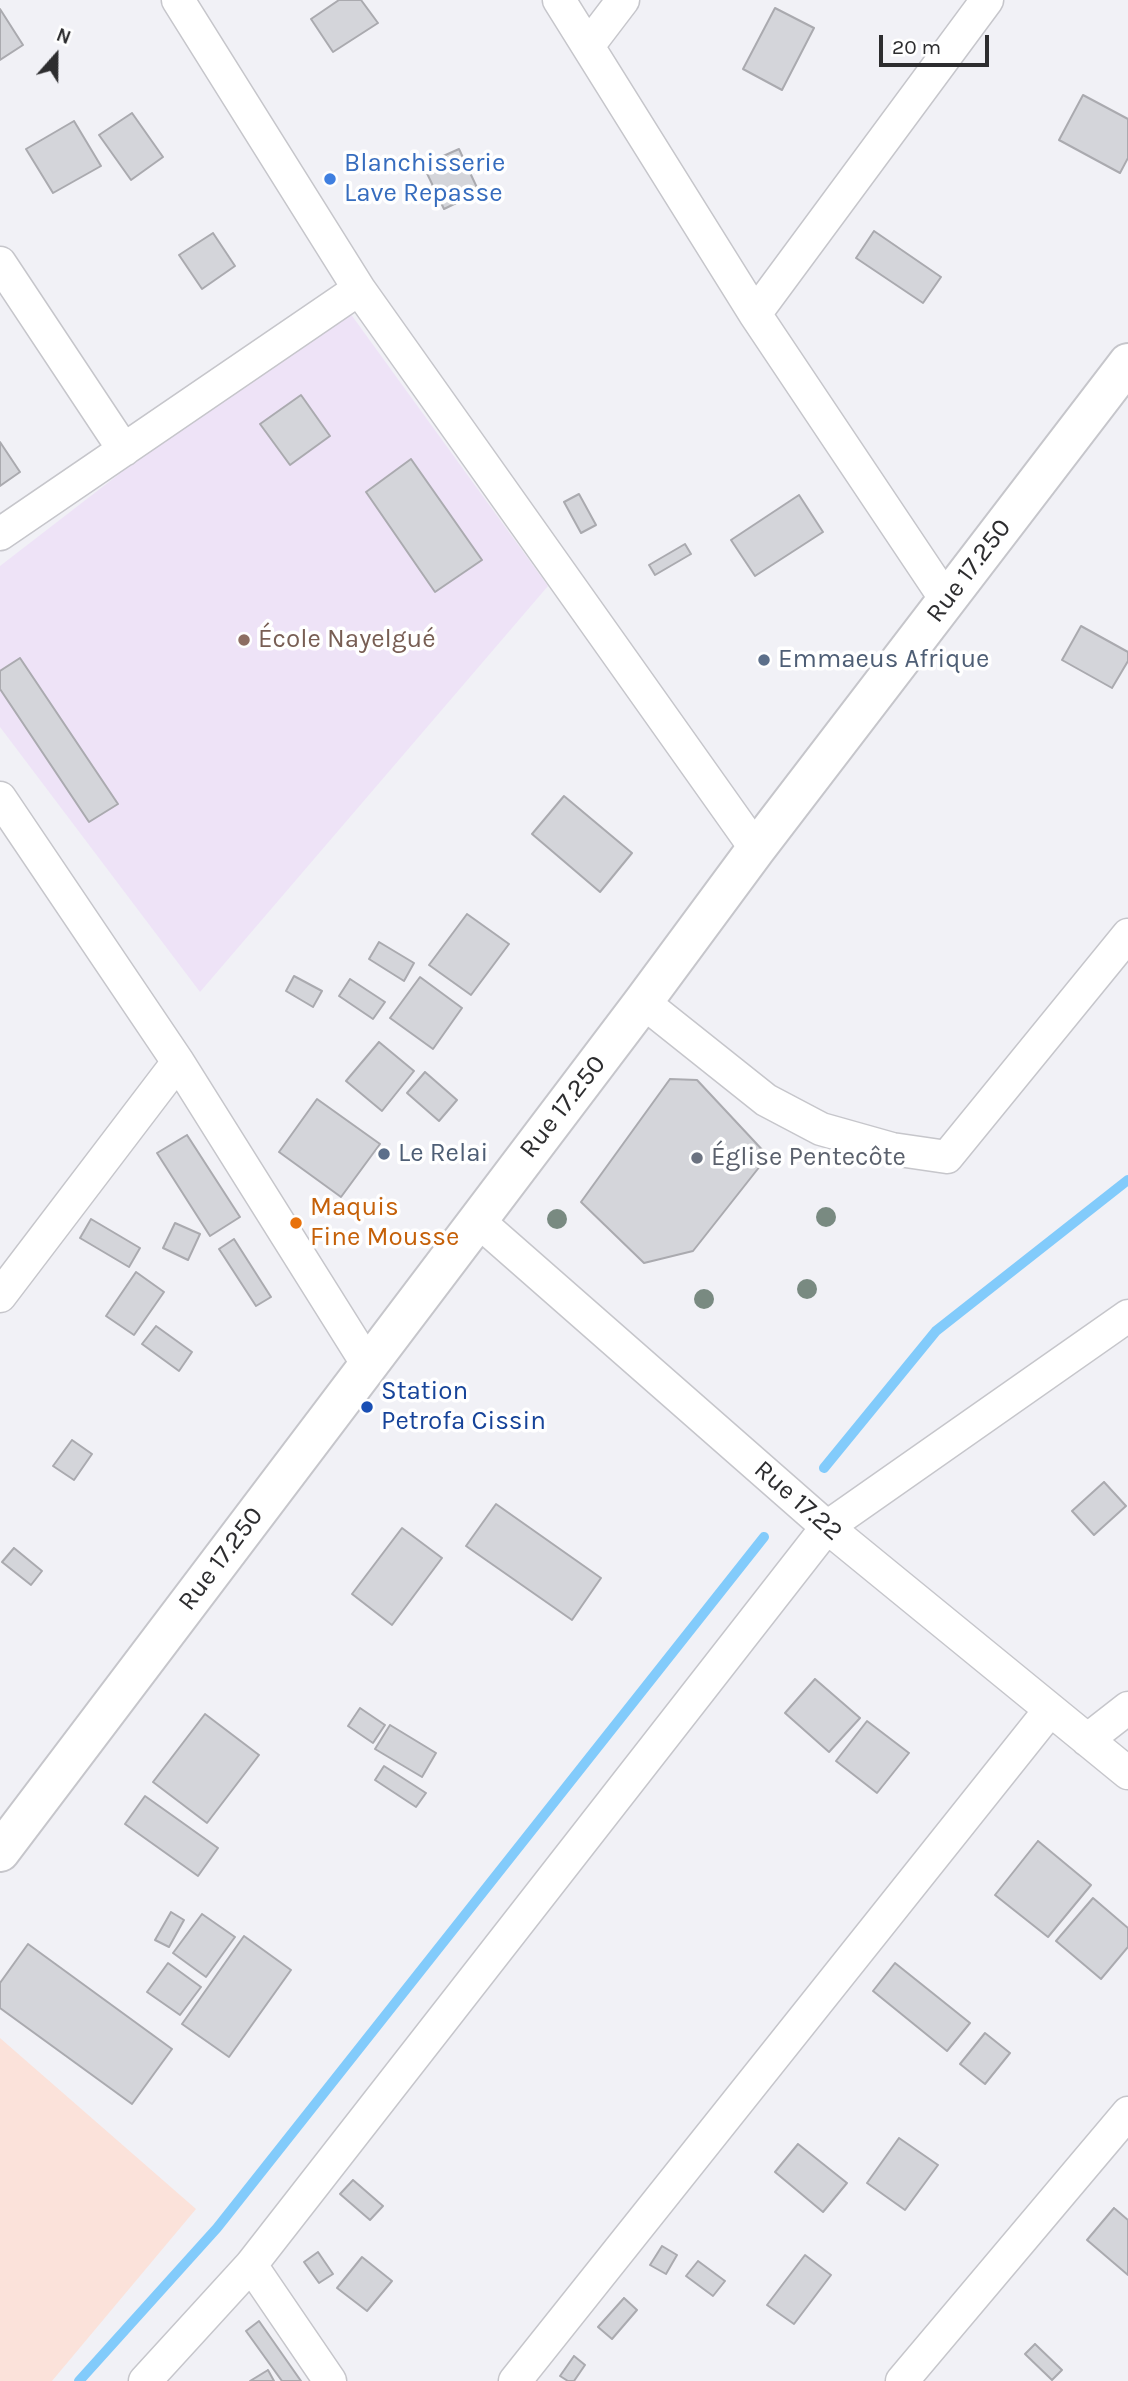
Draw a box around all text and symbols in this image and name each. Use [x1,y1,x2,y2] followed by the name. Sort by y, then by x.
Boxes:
[21,21,91,91] north arrow
[883,21,993,65] scale bar
[53,24,74,49] text: N
[892,35,941,59] text: 20 m
[344,148,505,210] place label: Blanchisserie Lave Repasse
[322,171,338,187] marker: Blanchisserie Lave Repasse
[920,513,1018,629] street label: Rue 17.250
[258,624,436,656] place label: École Nayelgué
[236,632,252,648] marker: École Nayelgué
[778,644,989,676] place label: Emmaeus Afrique
[756,652,772,668] marker: Emmaeus Afrique
[513,1049,613,1165] street label: Rue 17.250
[398,1138,488,1170] place label: Le Relai
[711,1142,906,1174] place label: Église Pentecôte
[376,1146,392,1162] marker: Le Relai
[689,1150,705,1166] marker: Église Pentecôte
[310,1192,459,1254] place label: Maquis Fine Mousse
[288,1215,304,1231] marker: Maquis Fine Mousse
[381,1376,546,1438] place label: Station Petrofa Cissin
[359,1399,375,1415] marker: Station Petrofa Cissin
[747,1454,849,1548] street label: Rue 17.22
[172,1501,270,1617] street label: Rue 17.250

